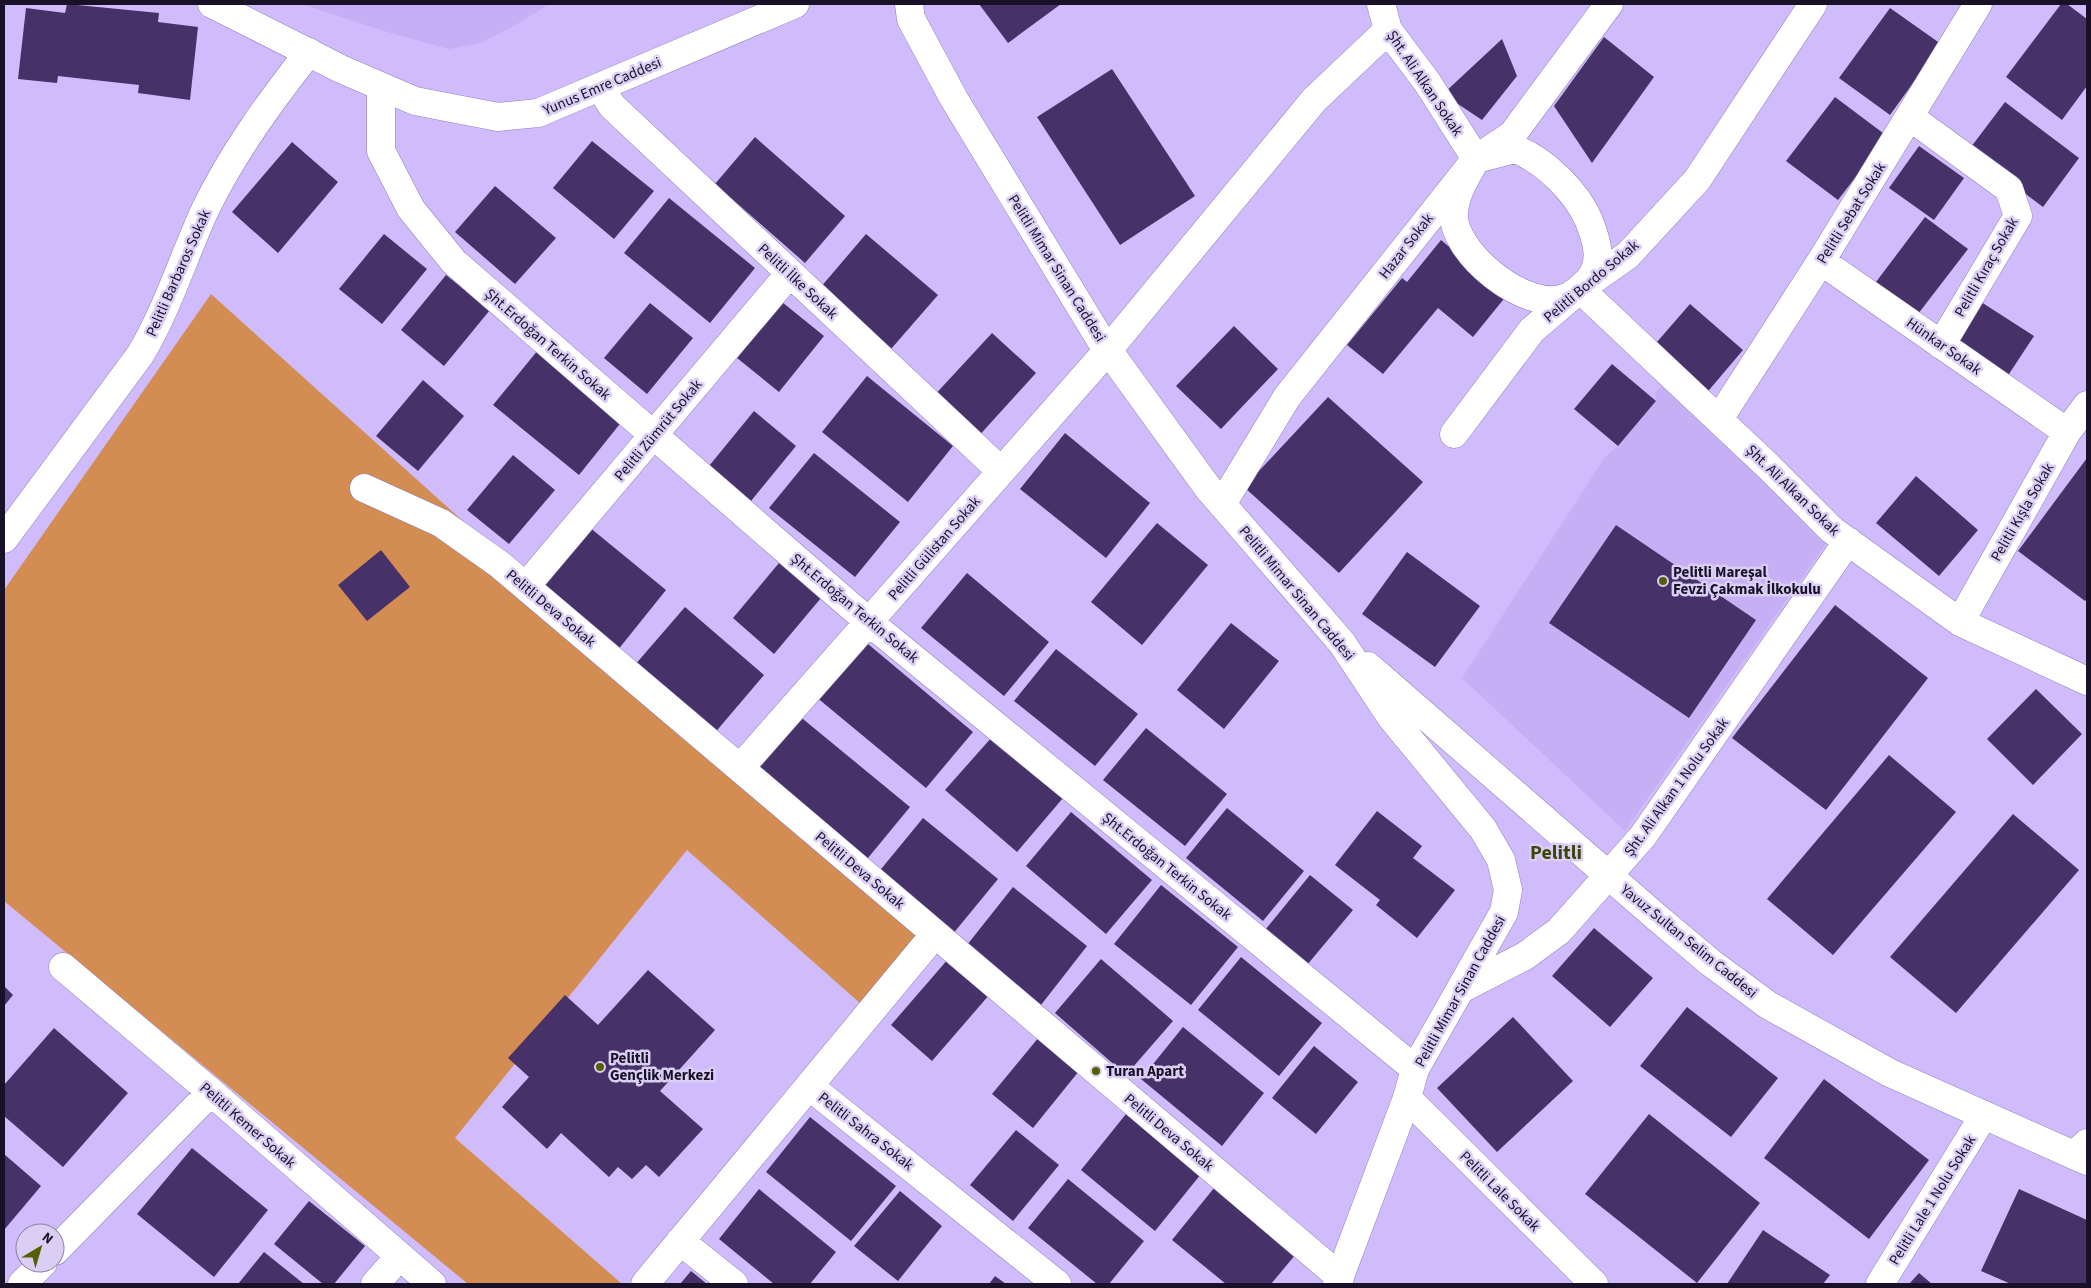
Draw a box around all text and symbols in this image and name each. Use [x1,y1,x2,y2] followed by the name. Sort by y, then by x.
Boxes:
[1381,26,1468,141] street label: Şht. Ali Alkan Sokak
[539,52,665,121] street label: Yunus Emre Caddesi
[1812,158,1891,268] street label: Pelitli Sebat Sokak
[1003,190,1111,346] street label: Pelitli Mimar Sinan Caddesi
[141,206,216,340] street label: Pelitli Barbaros Sokak
[1374,209,1439,283] street label: Hazar Sokak
[1949,213,2024,321] street label: Pelitli Kıraç Sokak
[1539,235,1644,328] street label: Pelitli Bordo Sokak
[753,239,843,324] street label: Pelitli İlke Sokak
[480,284,616,405] street label: Şht.Erdoğan Terkin Sokak
[1902,313,1986,380] street label: Hünkar Sokak
[610,375,708,486] street label: Pelitli Zümrüt Sokak
[1741,440,1845,541] street label: Şht. Ali Alkan Sokak
[1986,459,2059,565] street label: Pelitli Kışla Sokak
[883,491,986,605] street label: Pelitli Gülistan Sokak
[1234,521,1359,665] street label: Pelitli Mimar Sinan Caddesi
[786,549,924,669] street label: Şht.Erdoğan Terkin Sokak
[1673,562,1821,600] place label: Pelitli Mareşal Fevzi Çakmak İlkokulu
[501,565,600,652] street label: Pelitli Deva Sokak
[1657,575,1669,587] marker: Pelitli Mareşal Fevzi Çakmak İlkokulu
[1619,713,1734,861] street label: Şht. Ali Alkan 1 Nolu Sokak
[1098,808,1236,926] street label: Şht.Erdoğan Terkin Sokak
[810,827,909,914] street label: Pelitli Deva Sokak
[1530,839,1582,867] district label: Pelitli
[1615,879,1761,1003] street label: Yavuz Sultan Selim Caddesi
[1410,912,1511,1071] street label: Pelitli Mimar Sinan Caddesi
[610,1048,714,1086] place label: Pelitli Gençlik Merkezi
[594,1061,606,1073] marker: Pelitli Gençlik Merkezi
[1106,1061,1184,1082] place label: Turan Apart
[1090,1065,1102,1077] marker: Turan Apart
[195,1078,301,1173] street label: Pelitli Kemer Sokak
[813,1087,918,1176] street label: Pelitli Sahra Sokak
[1119,1089,1218,1176] street label: Pelitli Deva Sokak
[1884,1131,1981,1269] street label: Pelitli Lale 1 Nolu Sokak
[1455,1146,1545,1237] street label: Pelitli Lale Sokak
[15,1223,65,1273] north arrow
[38,1228,57,1249] text: N

